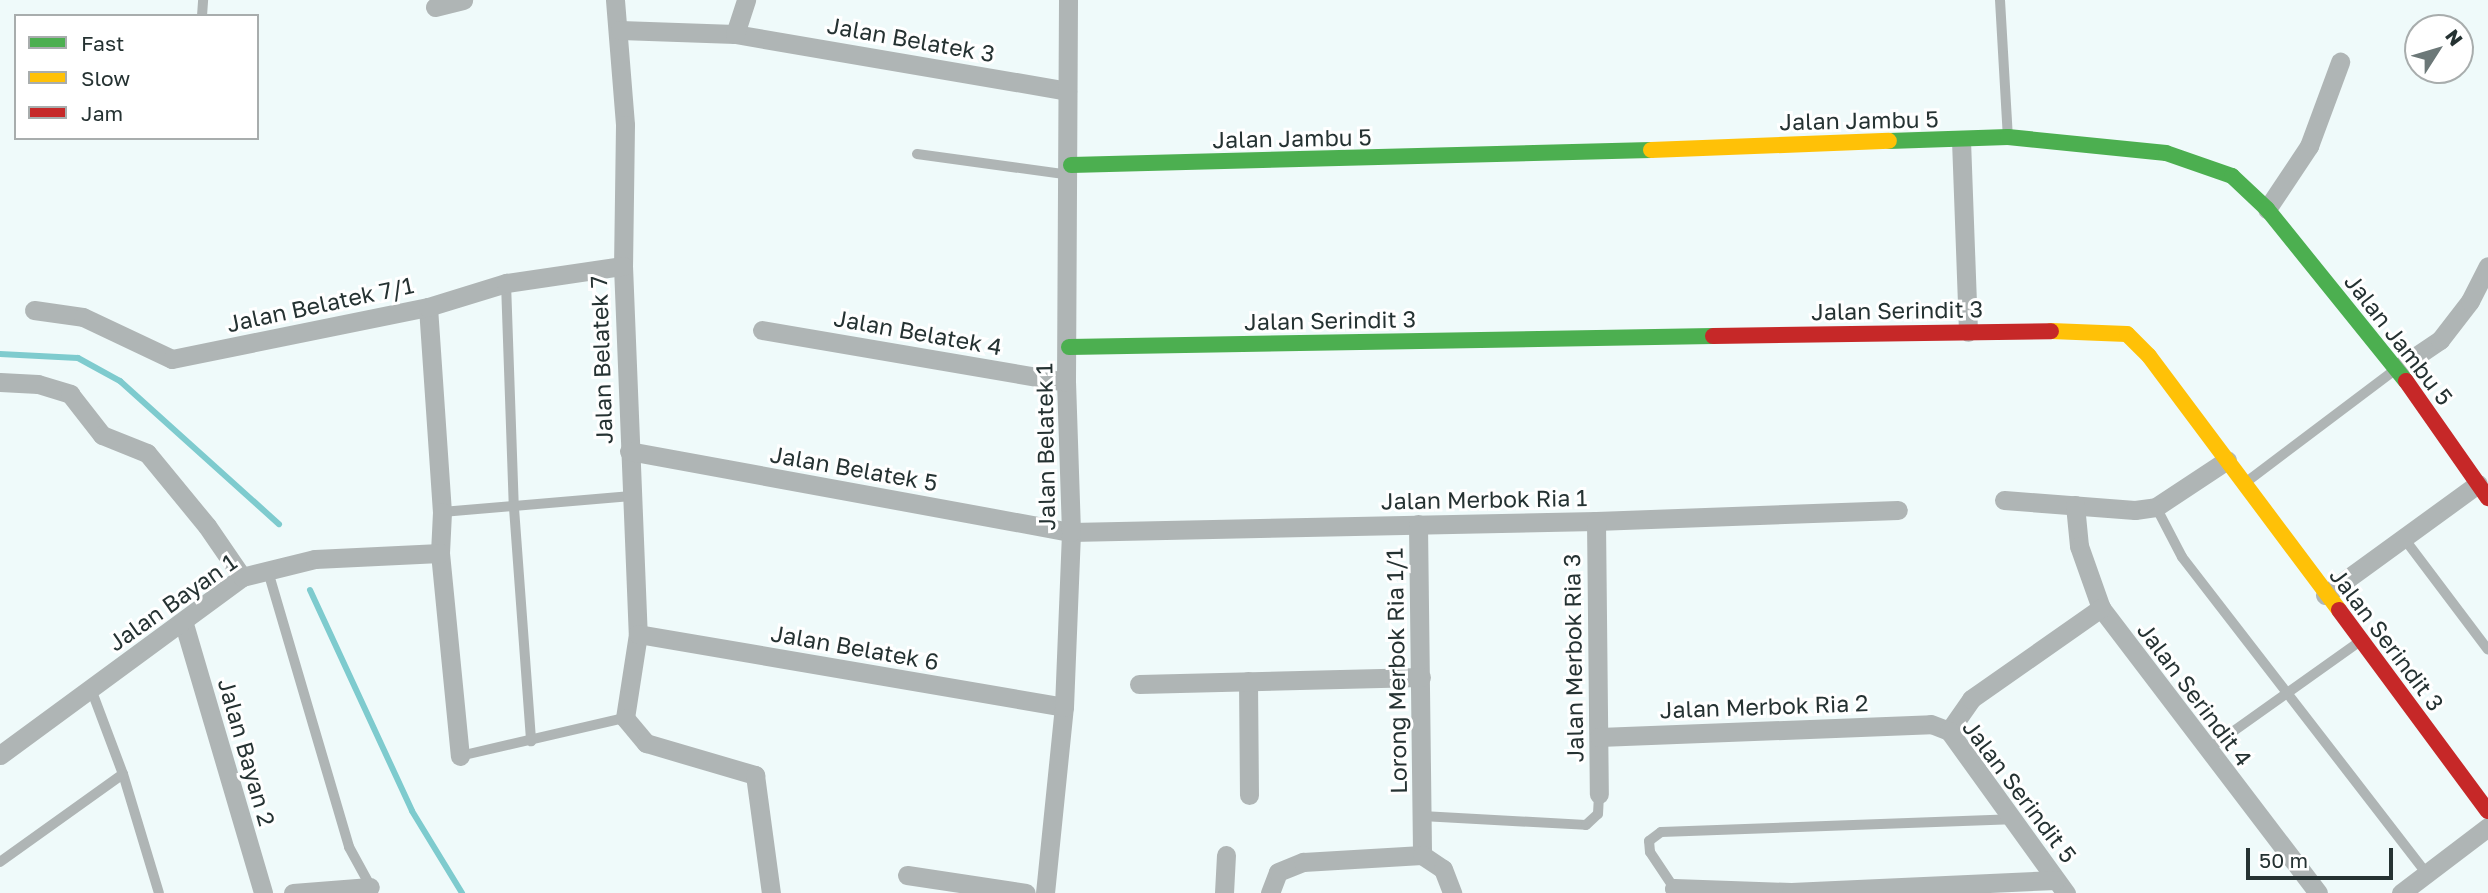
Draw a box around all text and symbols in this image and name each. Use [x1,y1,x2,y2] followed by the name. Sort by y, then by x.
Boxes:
[825,11,997,67] street label: Jalan Belatek 3
[14,14,259,140] legend
[2404,14,2474,84] north arrow
[2441,25,2468,50] text: N
[81,30,124,56] text: Fast
[81,65,130,91] text: Slow
[81,100,123,126] text: Jam
[1779,105,1939,135] street label: Jalan Jambu 5
[1212,123,1372,153] street label: Jalan Jambu 5
[2339,268,2459,410] street label: Jalan Jambu 5
[224,271,416,337] street label: Jalan Belatek 7/1
[584,275,618,445] street label: Jalan Belatek 7
[1811,295,1983,325] street label: Jalan Serindit 3
[832,304,1004,360] street label: Jalan Belatek 4
[1244,305,1416,335] street label: Jalan Serindit 3
[1030,363,1060,531] street label: Jalan Belatek 1
[768,440,940,496] street label: Jalan Belatek 5
[1381,483,1587,515] street label: Jalan Merbok Ria 1
[103,548,241,656] street label: Jalan Bayan 1
[1380,548,1412,794] street label: Lorong Merbok Ria 1/1
[1557,553,1589,763] street label: Jalan Merbok Ria 3
[2324,562,2450,716] street label: Jalan Serindit 3
[2132,617,2258,771] street label: Jalan Serindit 4
[769,619,941,675] street label: Jalan Belatek 6
[213,675,281,829] street label: Jalan Bayan 2
[1659,689,1869,723] street label: Jalan Merbok Ria 2
[1957,714,2083,868] street label: Jalan Serindit 5
[2250,834,2397,878] scale bar
[2259,847,2308,873] text: 50 m

